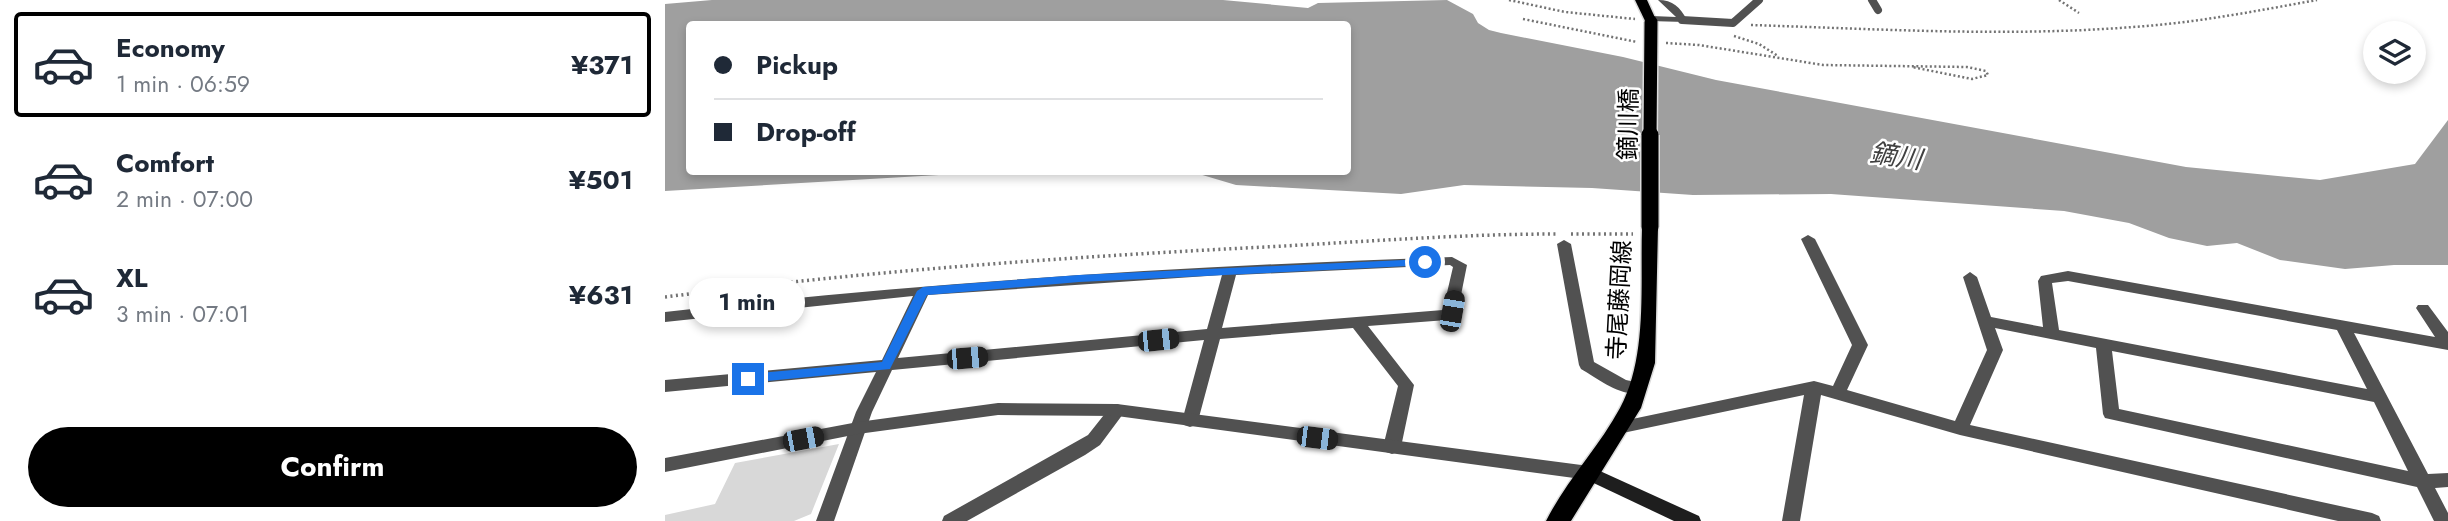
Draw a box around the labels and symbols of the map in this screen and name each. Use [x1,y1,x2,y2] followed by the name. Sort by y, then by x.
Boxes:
[1610,88,1646,160] street label: 鏑川橋
[1868,134,1927,179] water label: 鏑川
[1598,239,1640,361] street label: 寺尾藤岡線
[1409,246,1441,278] route start
[690,278,806,326] callout: 1 min
[1439,288,1466,334] car
[1137,327,1180,353] car
[946,346,989,370] car
[732,363,764,395] route end
[781,425,826,453] car
[1295,425,1340,451] car

